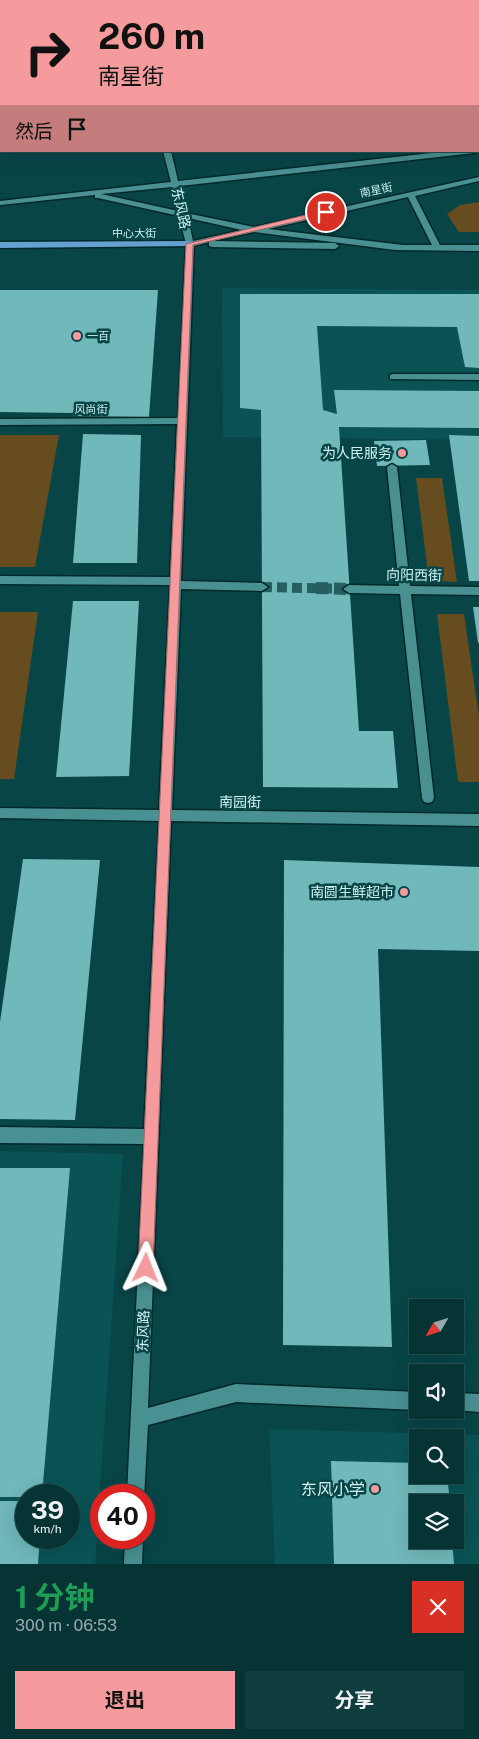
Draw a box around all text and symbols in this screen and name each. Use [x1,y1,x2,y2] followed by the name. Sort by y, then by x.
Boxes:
[98,16,205,57] text: 260 m
[15,20,80,85] icon: right
[98,63,164,89] text: 南星街
[63,115,91,143] icon: arrive
[15,120,53,142] text: 然后
[359,181,393,199] street label: 南星街
[168,186,194,230] street label: 东风路
[305,191,347,233] pin
[312,198,340,226] icon: arrive
[112,227,156,239] street label: 中心大街
[71,330,83,342] marker: 一百
[87,330,109,342] place label: 一百
[75,403,108,415] street label: 风尚街
[322,445,392,461] place label: 为人民服务
[396,447,408,459] marker: 为人民服务
[386,567,442,583] street label: 向阳西街
[219,794,261,810] street label: 南园街
[310,884,394,900] place label: 南圆生鲜超市
[398,886,410,898] marker: 南圆生鲜超市
[119,1241,171,1293] position arrow
[409,1299,464,1354] north arrow
[409,1299,464,1549] map controls
[134,1310,152,1352] street label: 东风路
[409,1364,464,1419] button: sound
[409,1429,464,1484] button: search
[301,1480,365,1499] place label: 东风小学
[369,1483,381,1495] marker: 东风小学
[90,1484,155,1549] speed limit sign: 40
[409,1494,464,1549] button: layers
[31,1495,64,1525] text: 39
[33,1522,62,1536] text: km/h
[15,1579,95,1615] text: 1 分钟
[412,1581,464,1633] button: close
[15,1616,117,1635] text: 300 m · 06:53
[15,1671,235,1729] button: 退出
[245,1671,464,1729] button: 分享

